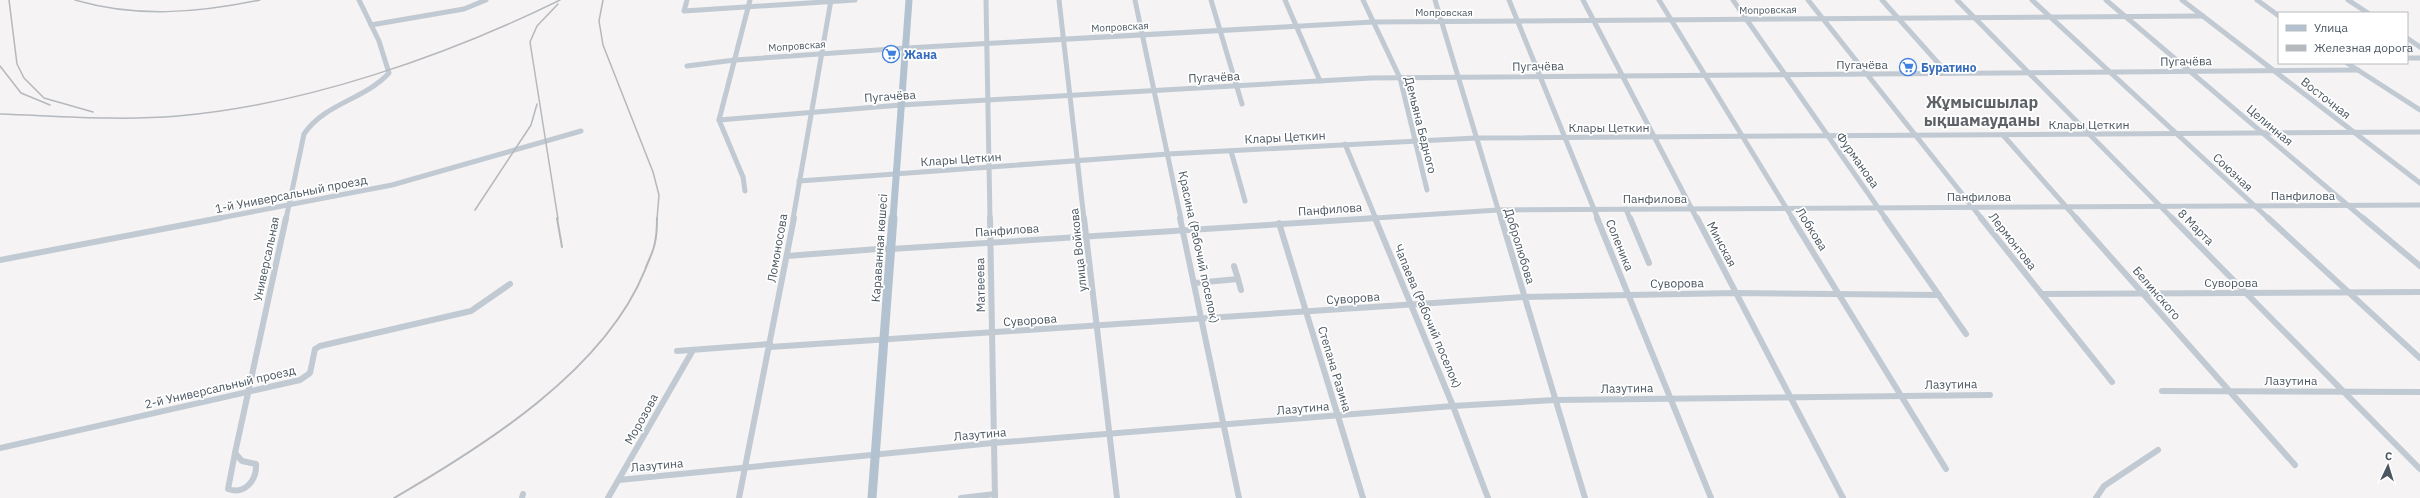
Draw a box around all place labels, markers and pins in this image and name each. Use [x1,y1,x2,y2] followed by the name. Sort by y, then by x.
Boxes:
[881,44,901,64] supermarket icon: Жана
[904,47,937,62] place label: Жана
[1898,57,1918,77] supermarket icon: Буратино
[1921,60,1977,75] place label: Буратино

